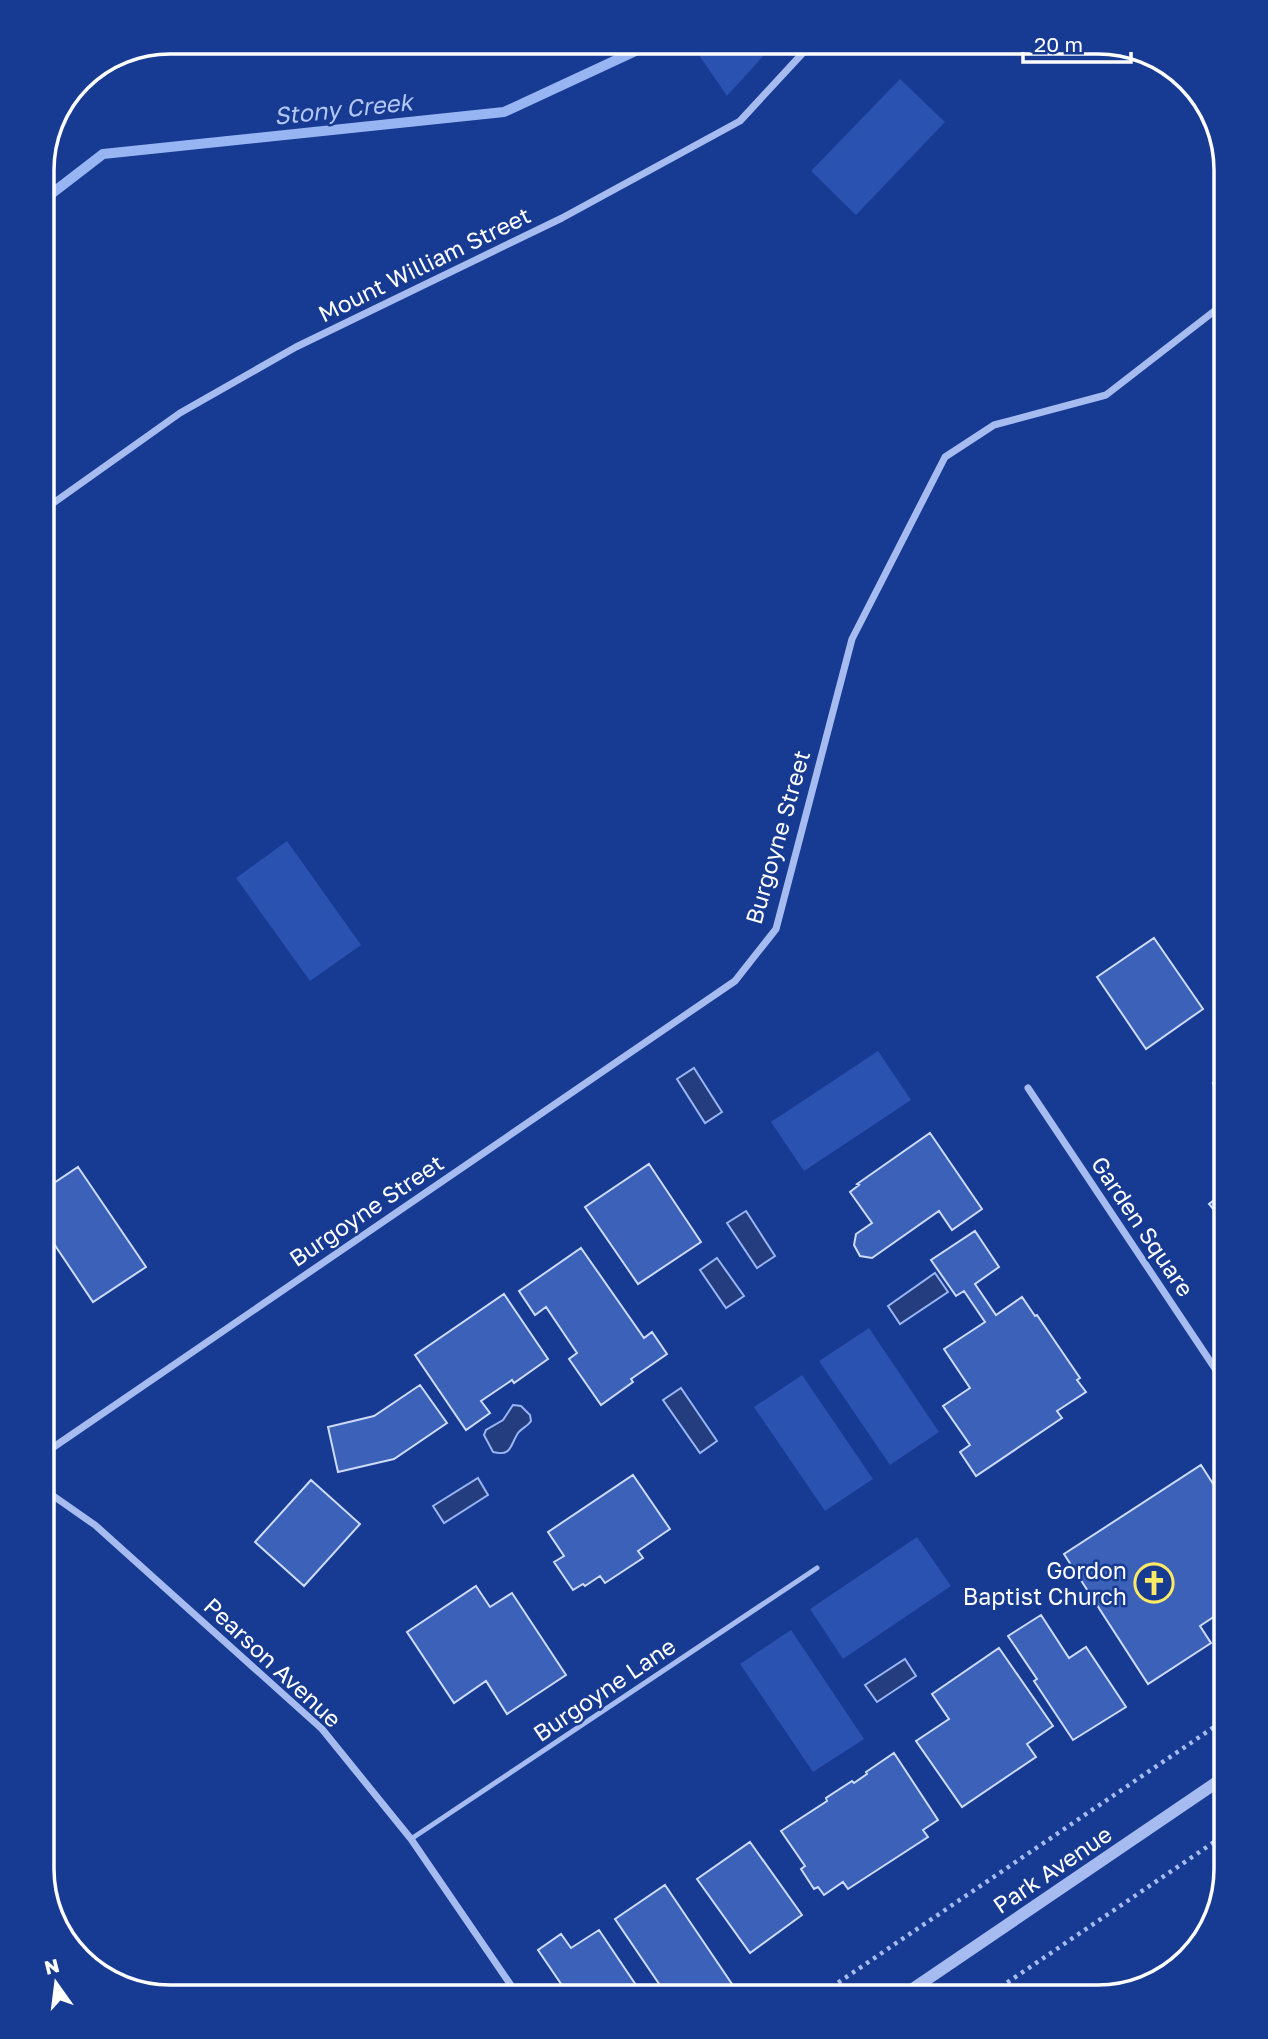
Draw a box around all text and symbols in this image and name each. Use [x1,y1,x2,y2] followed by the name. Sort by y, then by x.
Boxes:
[1023,21,1132,65] scale bar
[1034,31,1083,57] text: 20 m
[272,86,416,131] water label: Stony Creek
[313,200,535,328] street label: Mount William Street
[739,747,815,927] street label: Burgoyne Street
[284,1148,448,1272] street label: Burgoyne Street
[1086,1151,1200,1301] street label: Garden Square
[963,1556,1127,1610] place label: Gordon Baptist Church
[1133,1562,1175,1604] church icon: Gordon Baptist Church
[199,1591,347,1733] street label: Pearson Avenue
[528,1631,680,1747] street label: Burgoyne Lane
[987,1819,1117,1919] street label: Park Avenue
[21,1948,91,2018] north arrow
[42,1953,62,1979] text: N

